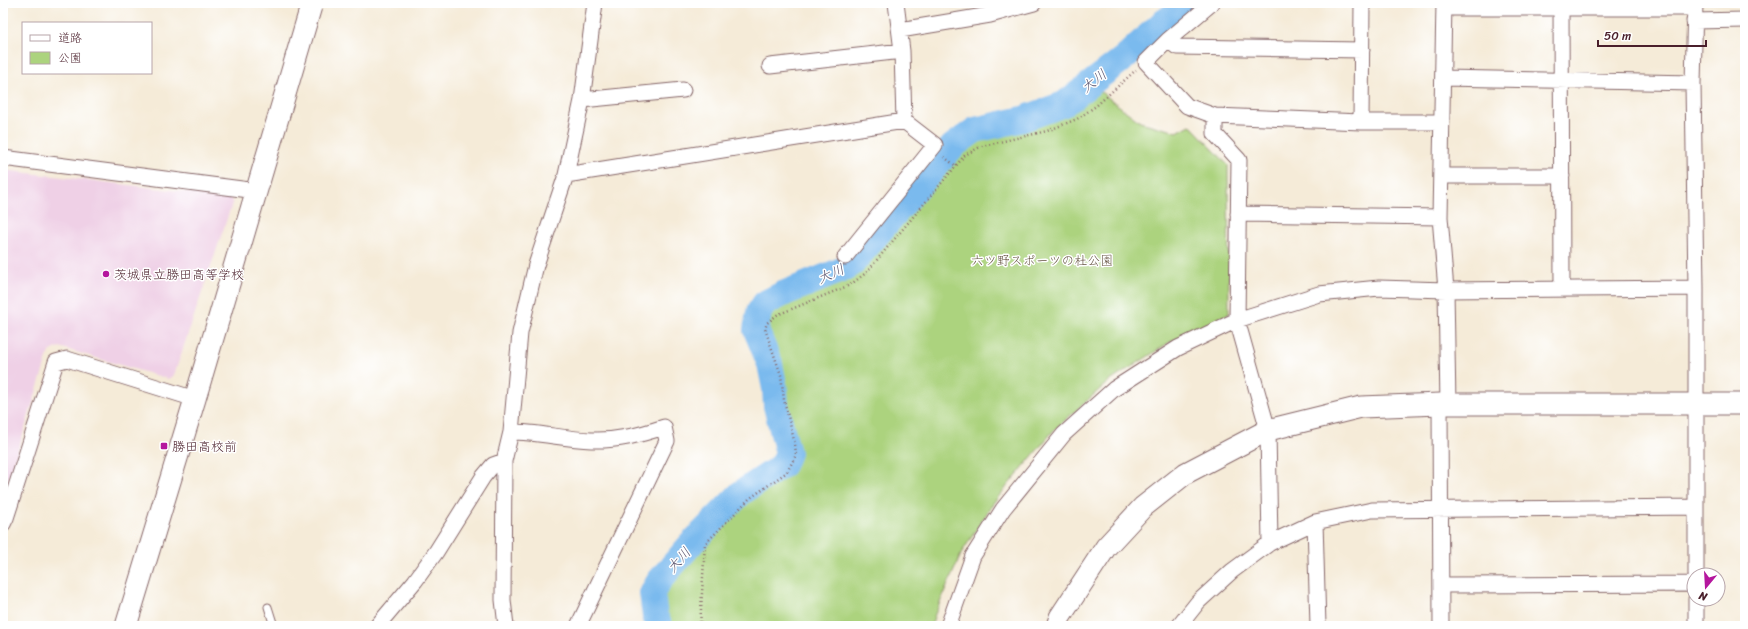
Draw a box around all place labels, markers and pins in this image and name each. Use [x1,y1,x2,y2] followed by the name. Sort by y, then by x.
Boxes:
[114,263,244,286] place label: 茨城県立勝田高等学校
[101,269,111,279] marker: 茨城県立勝田高等学校
[172,435,237,458] place label: 勝田高校前
[159,441,169,451] marker: 勝田高校前

